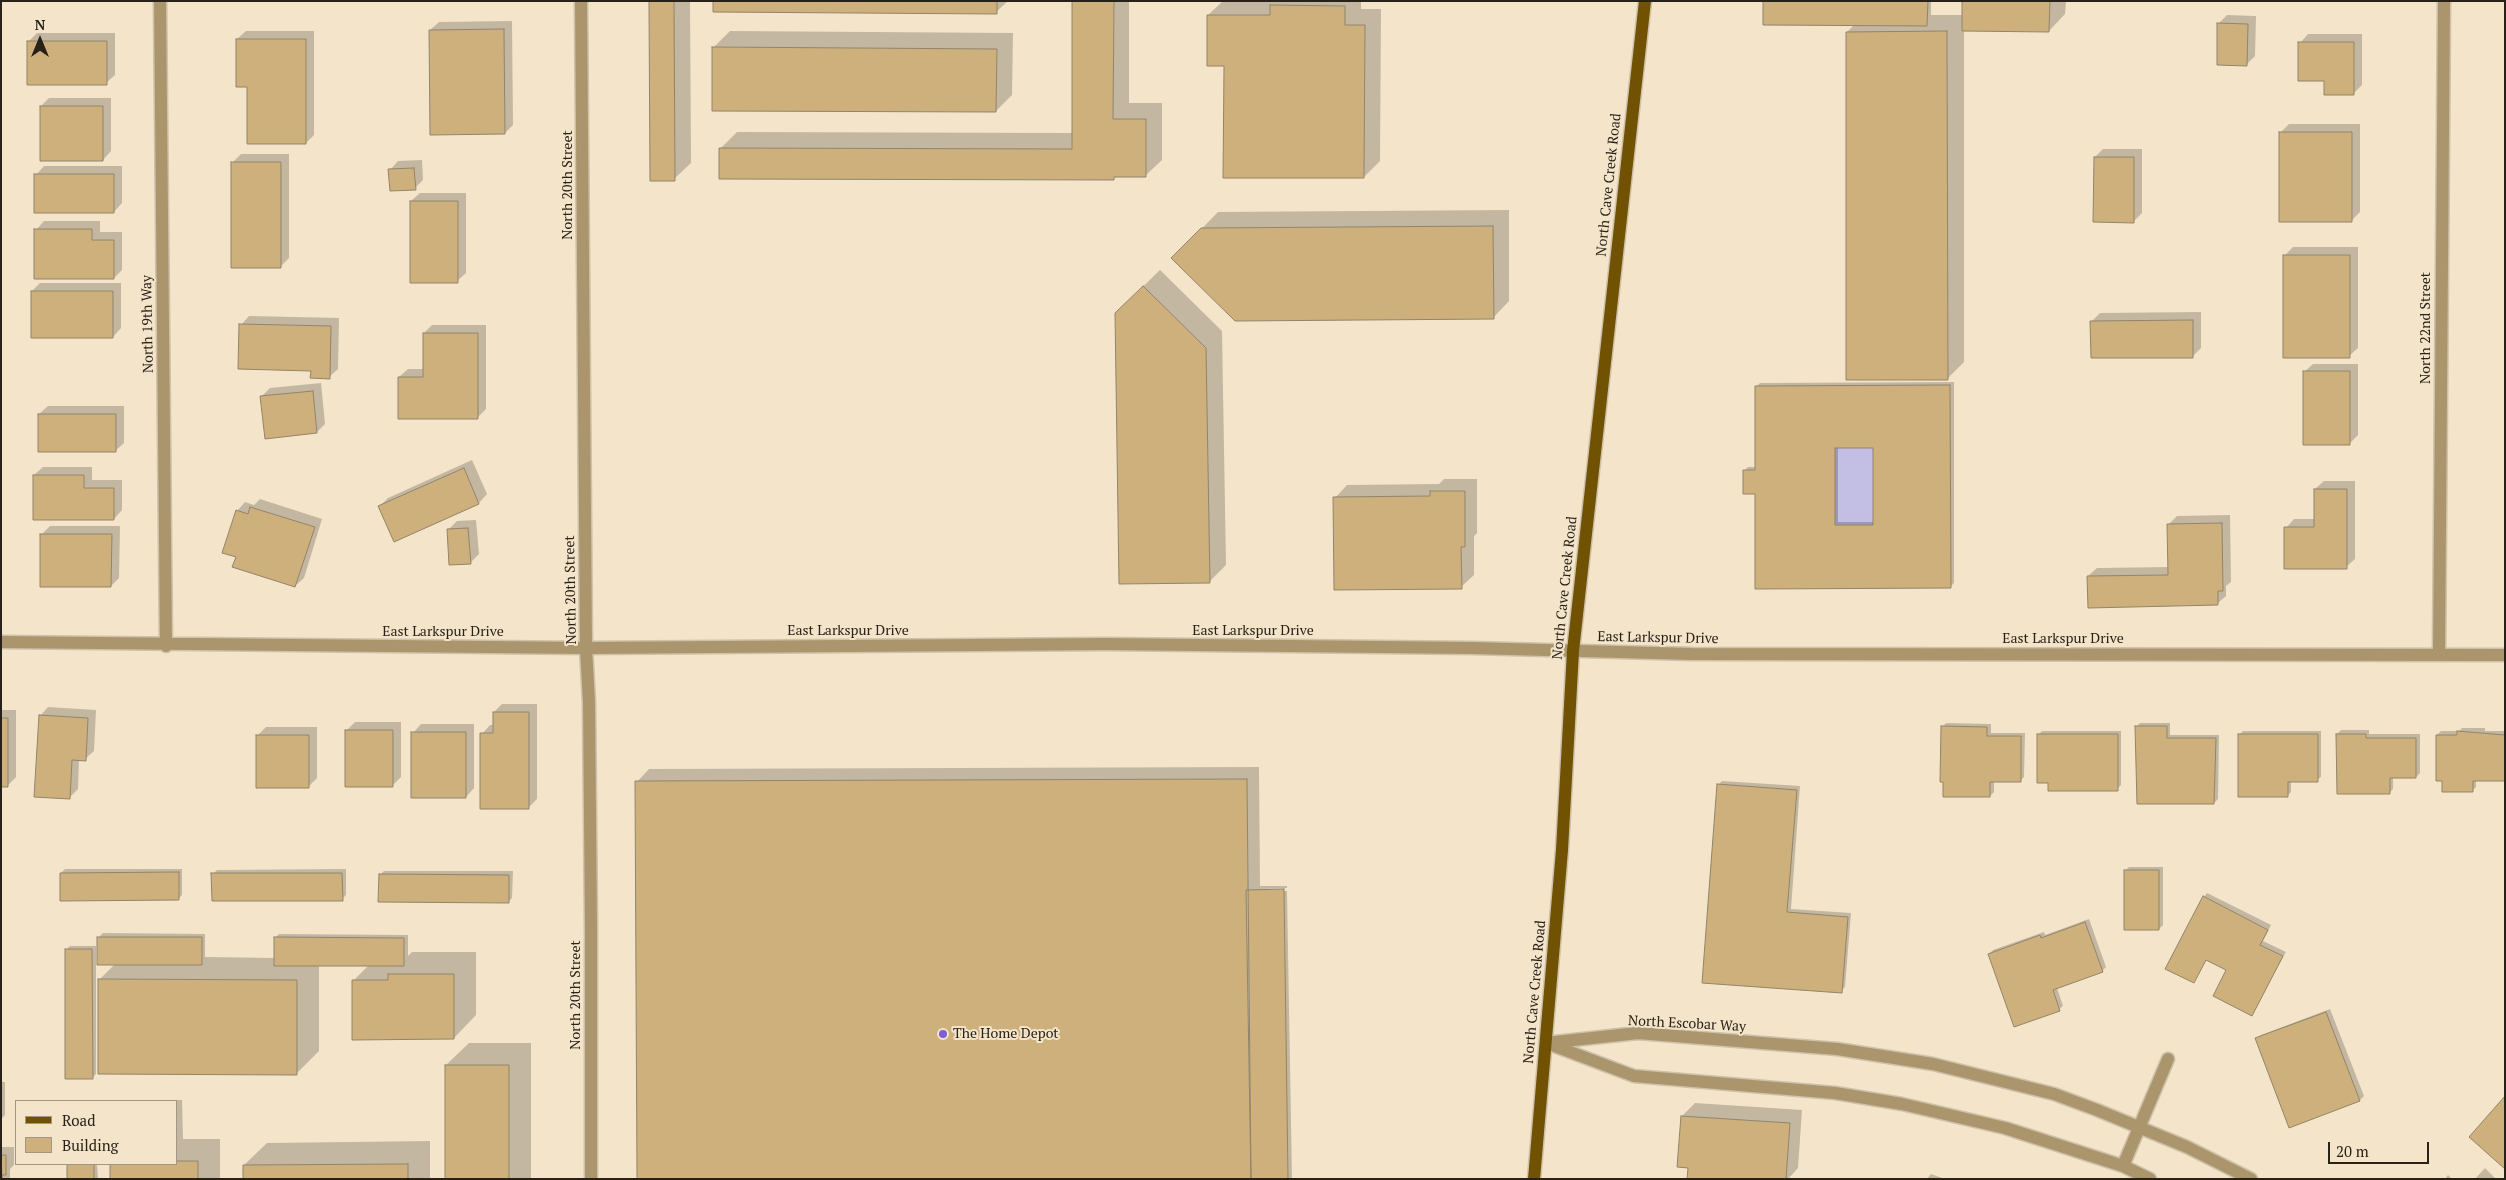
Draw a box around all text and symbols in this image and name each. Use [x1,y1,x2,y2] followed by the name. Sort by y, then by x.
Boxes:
[15,15,65,65] north arrow
[35,15,45,34] text: N
[1593,113,1625,257] street label: North Cave Creek Road
[560,130,576,240] street label: North 20th Street
[2418,272,2434,384] street label: North 22nd Street
[139,275,157,373] street label: North 19th Way
[1549,516,1581,660] street label: North Cave Creek Road
[562,535,580,645] street label: North 20th Street
[787,623,909,639] street label: East Larkspur Drive
[1192,623,1314,639] street label: East Larkspur Drive
[382,624,504,640] street label: East Larkspur Drive
[1597,629,1719,647] street label: East Larkspur Drive
[2002,631,2124,647] street label: East Larkspur Drive
[1520,920,1550,1064] street label: North Cave Creek Road
[568,940,584,1050] street label: North 20th Street
[1628,1013,1746,1035] street label: North Escobar Way
[953,1026,1058,1042] place label: The Home Depot
[937,1028,949,1040] marker: The Home Depot
[15,1100,178,1165] legend
[62,1110,95,1130] text: Road
[2331,1132,2432,1164] scale bar
[62,1135,119,1155] text: Building
[2336,1141,2369,1161] text: 20 m

